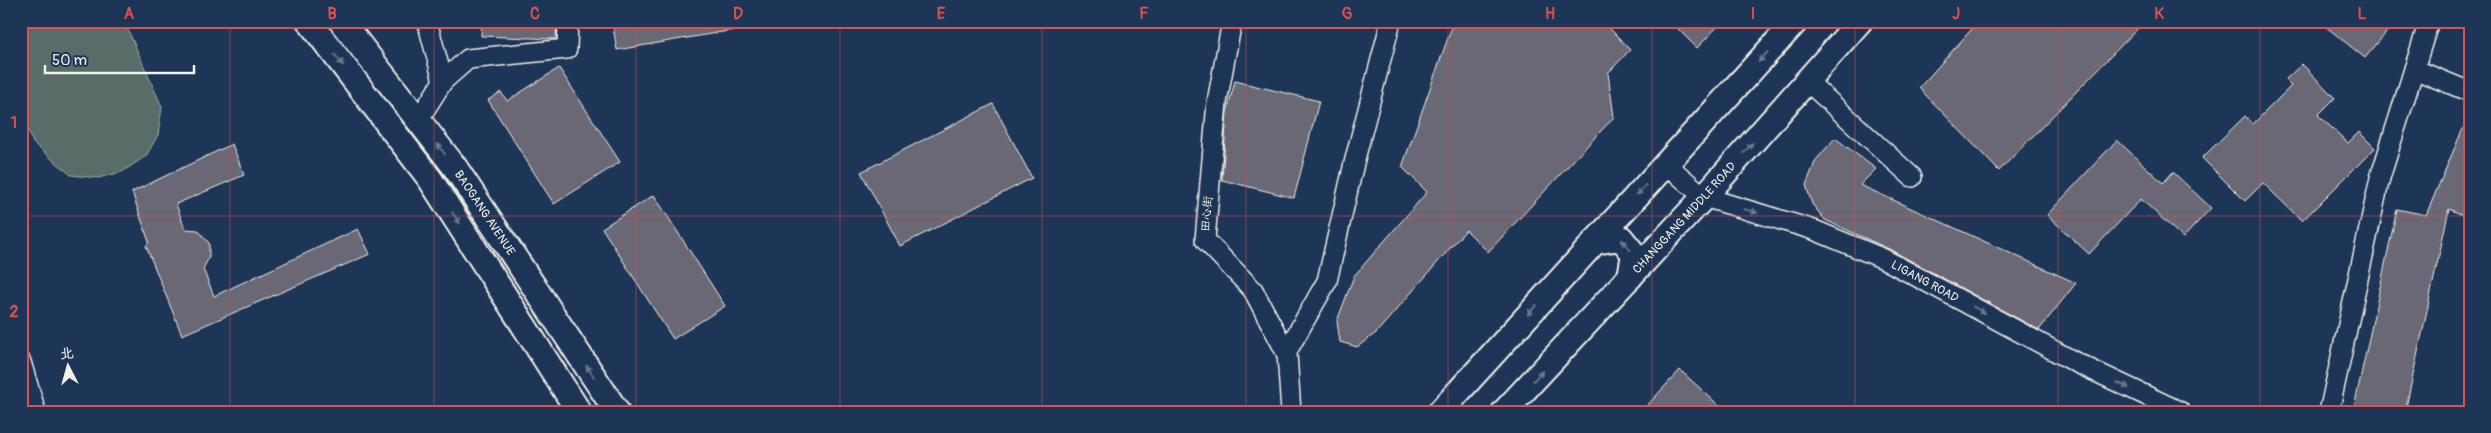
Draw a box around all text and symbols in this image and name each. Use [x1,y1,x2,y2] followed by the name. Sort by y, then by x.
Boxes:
[124,4,135,24] text: A
[327,4,337,24] text: B
[530,4,540,24] text: C
[733,4,743,24] text: D
[937,4,946,24] text: E
[1139,4,1149,24] text: F
[1342,4,1353,24] text: G
[1545,4,1555,24] text: H
[1751,4,1755,24] text: I
[1952,4,1960,24] text: J
[2154,4,2164,24] text: K
[2357,4,2367,24] text: L
[45,42,194,74] scale bar
[52,51,87,70] text: 50 m
[1757,51,1768,64] one-way arrow
[333,53,344,66] one-way arrow
[11,113,17,133] text: 1
[1742,142,1754,154] one-way arrow
[436,143,447,156] one-way arrow
[1629,158,1739,277] street label: CHANGGANG MIDDLE ROAD
[451,167,519,258] street label: BAOGANG AVENUE
[1635,183,1647,195] one-way arrow
[1198,195,1216,233] street label: 田心街
[1743,207,1758,215] one-way arrow
[451,212,461,225] one-way arrow
[1620,239,1632,251] one-way arrow
[1889,257,1962,306] street label: LIGANG ROAD
[10,302,19,322] text: 2
[1526,304,1538,316] one-way arrow
[1972,306,1986,314] one-way arrow
[42,340,92,390] north arrow
[59,344,75,363] text: 北
[585,364,595,378] one-way arrow
[1532,370,1543,382] one-way arrow
[2116,381,2130,389] one-way arrow

